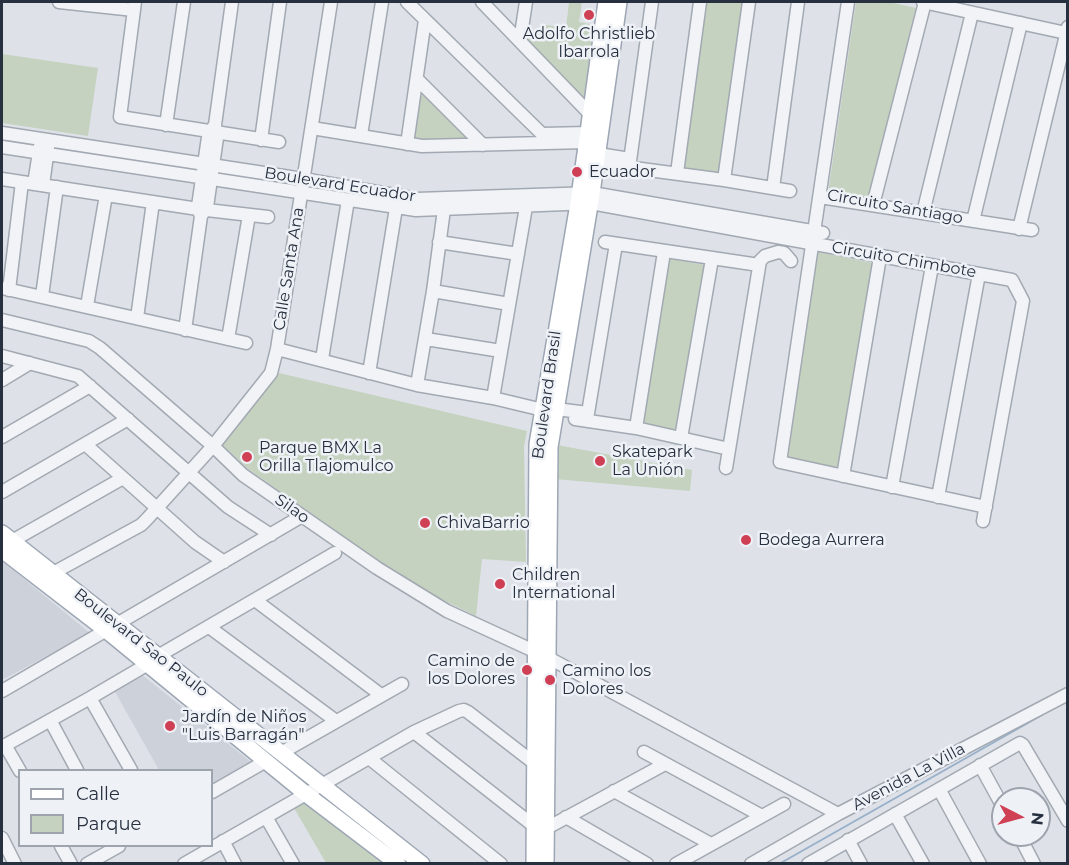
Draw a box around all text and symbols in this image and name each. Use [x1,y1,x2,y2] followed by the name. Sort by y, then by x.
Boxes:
[582,8,596,22] marker: Adolfo Christlieb Ibarrola
[523,24,655,62] place label: Adolfo Christlieb Ibarrola
[589,162,656,182] place label: Ecuador
[263,164,417,206] street label: Boulevard Ecuador
[570,165,584,179] marker: Ecuador
[826,186,964,228] street label: Circuito Santiago
[270,206,308,332] street label: Calle Santa Ana
[830,238,978,282] street label: Circuito Chimbote
[528,330,566,460] street label: Boulevard Brasil
[259,438,394,476] place label: Parque BMX La Orilla Tlajomulco
[612,442,693,480] place label: Skatepark La Unión
[240,450,254,464] marker: Parque BMX La Orilla Tlajomulco
[593,454,607,468] marker: Skatepark La Unión
[271,490,313,528] street label: Silao
[437,513,530,533] place label: ChivaBarrio
[418,516,432,530] marker: ChivaBarrio
[758,530,885,550] place label: Bodega Aurrera
[739,533,753,547] marker: Bodega Aurrera
[512,565,615,603] place label: Children International
[493,577,507,591] marker: Children International
[70,585,212,701] street label: Boulevard Sao Paulo
[427,651,515,689] place label: Camino de los Dolores
[562,661,651,699] place label: Camino los Dolores
[520,663,534,677] marker: Camino de los Dolores
[543,673,557,687] marker: Camino los Dolores
[182,707,307,745] place label: Jardín de Niños "Luis Barragán"
[163,719,177,733] marker: Jardín de Niños "Luis Barragán"
[849,739,969,815] street label: Avenida La Villa
[18,769,213,847] legend
[76,783,120,805] text: Calle
[991,787,1051,847] north arrow
[1027,811,1048,826] text: N
[76,813,141,835] text: Parque

